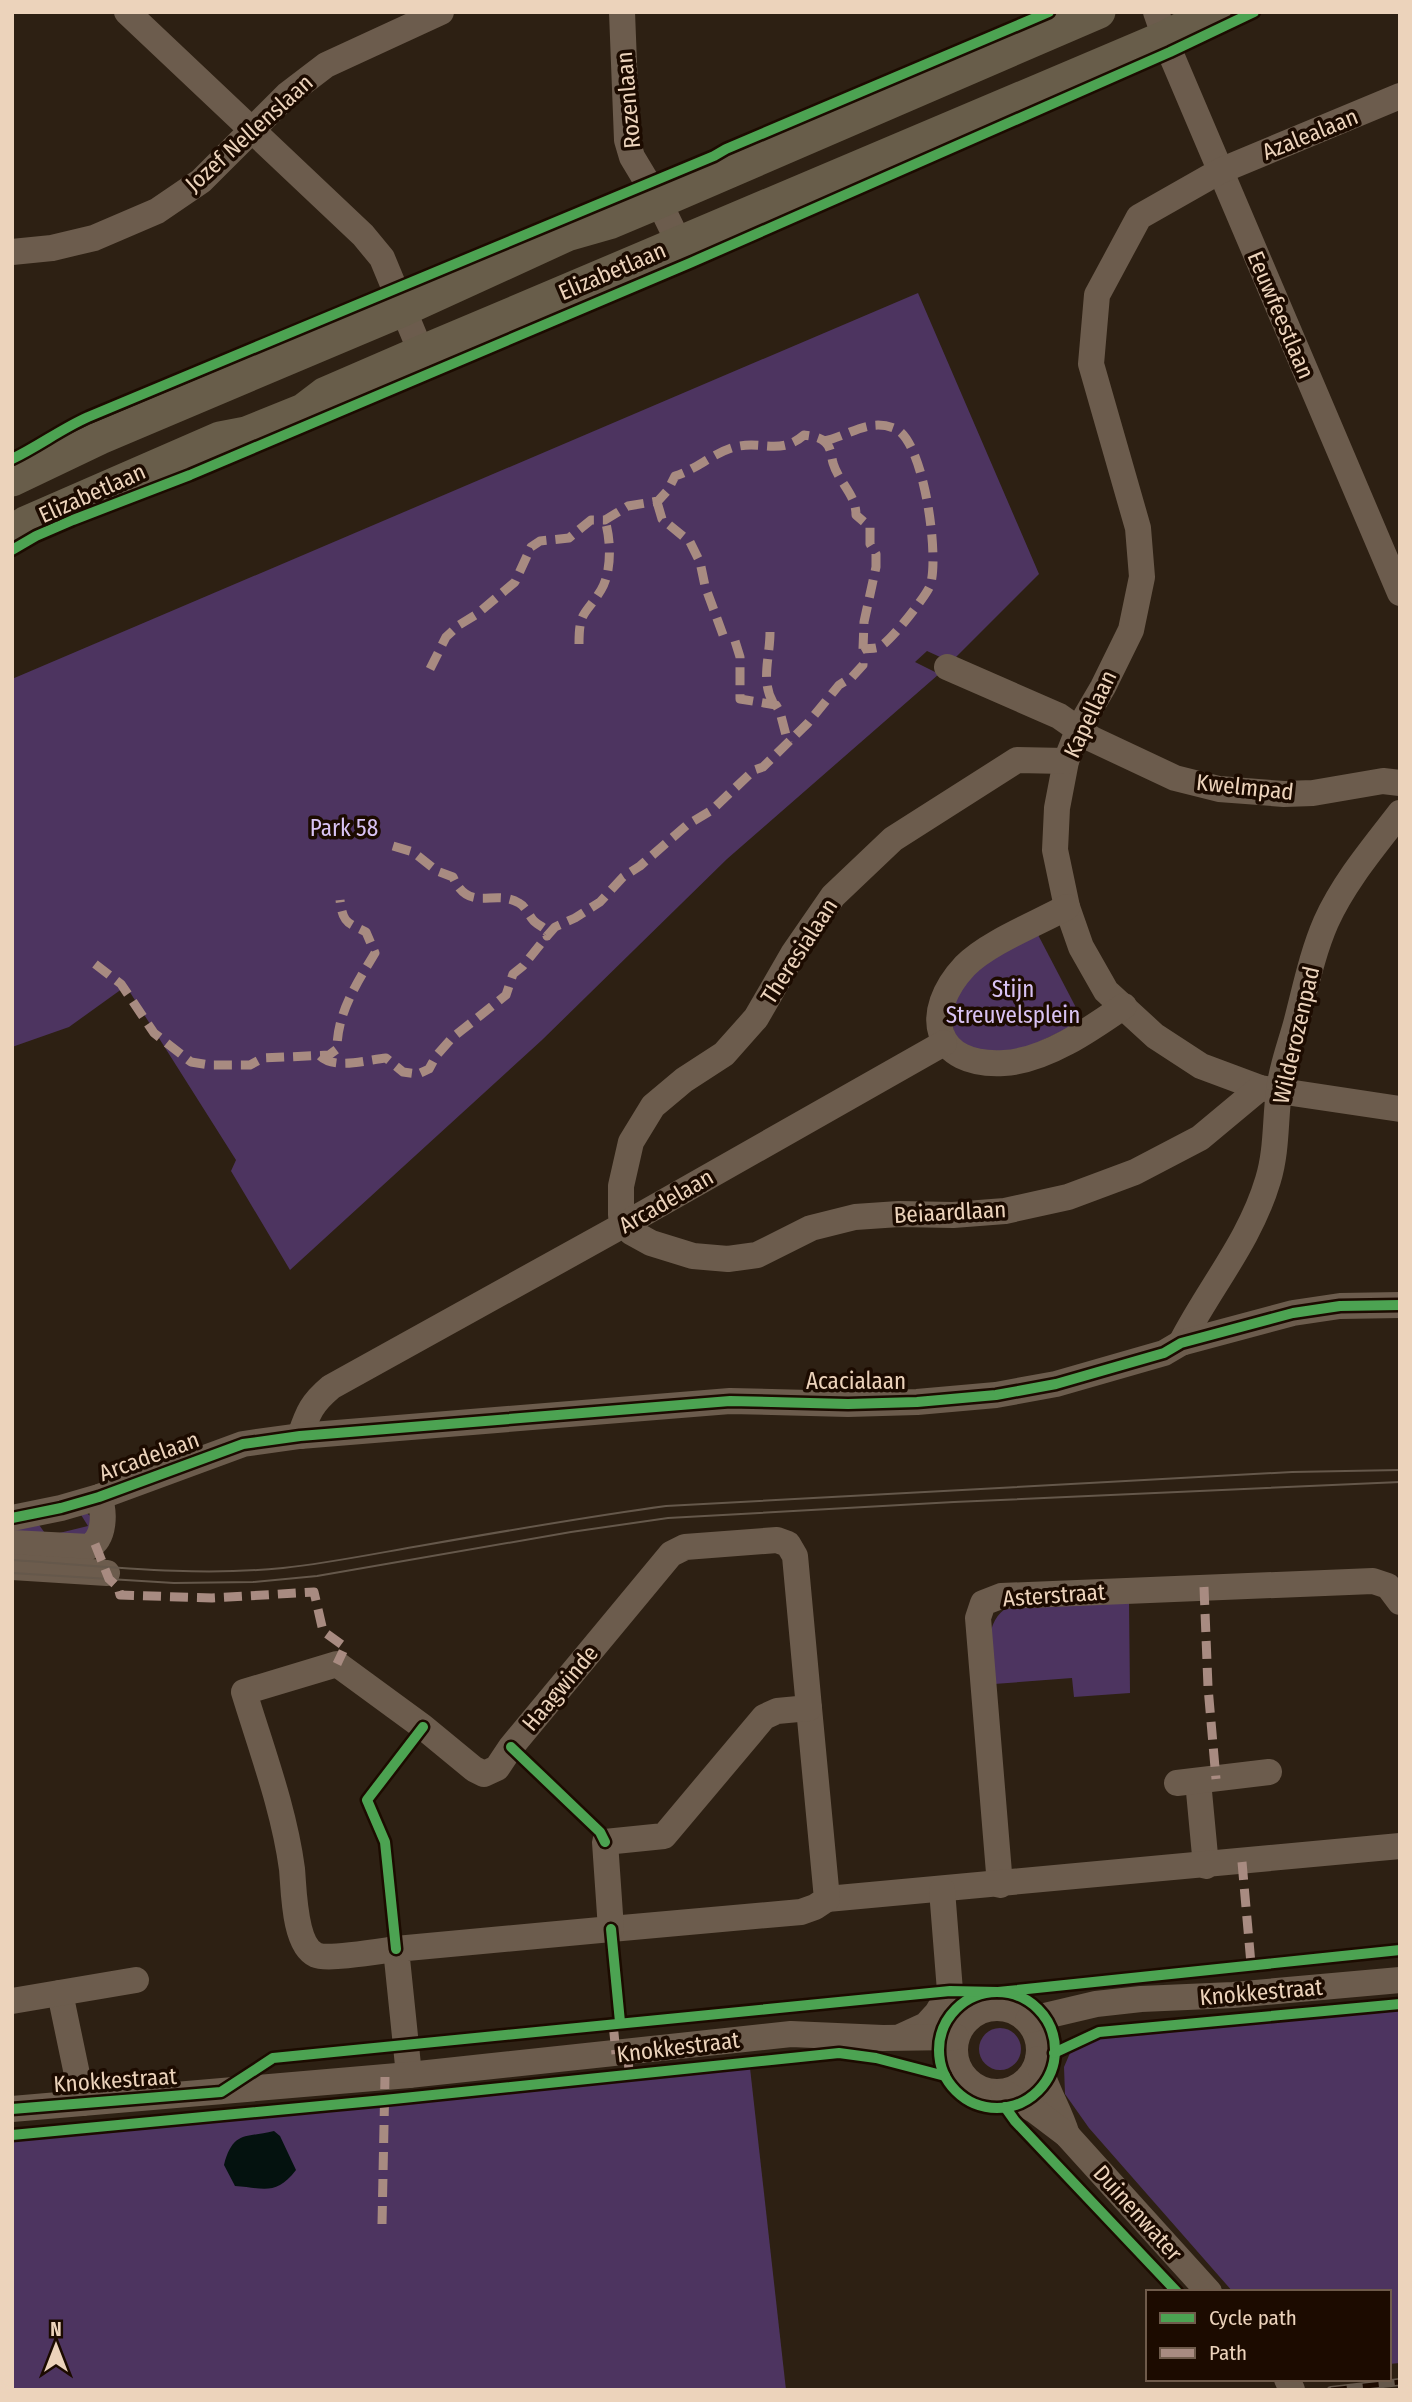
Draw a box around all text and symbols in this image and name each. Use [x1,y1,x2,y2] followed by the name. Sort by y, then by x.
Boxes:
[610,50,646,150] street label: Rozenlaan
[179,68,319,198] street label: Jozef Nellenslaan
[1258,102,1362,166] street label: Azalealaan
[554,236,670,306] street label: Elizabetlaan
[1242,247,1320,383] street label: Eeuwfeestlaan
[34,457,150,529] street label: Elizabetlaan
[1058,666,1122,762] street label: Kapellaan
[1195,768,1295,806] street label: Kwelmpad
[310,814,378,842] park label: Park 58
[755,893,843,1009] street label: Theresialaan
[1267,964,1325,1106] street label: Wilderozenpad
[946,975,1080,1029] park label: Stijn Streuvelsplein
[614,1163,718,1239] street label: Arcadelaan
[893,1195,1007,1229] street label: Beiaardlaan
[806,1367,906,1395] street label: Acacialaan
[95,1425,203,1487] street label: Arcadelaan
[1002,1577,1107,1613] street label: Asterstraat
[516,1639,604,1737] street label: Haagwinde
[1198,1973,1324,2011] street label: Knokkestraat
[615,2026,742,2068] street label: Knokkestraat
[52,2062,178,2098] street label: Knokkestraat
[1088,2159,1188,2267] street label: Duinenwater
[1146,2290,1391,2381] legend
[1209,2305,1297,2331] text: Cycle path
[21,2311,91,2381] north arrow
[50,2318,62,2341] text: N
[1209,2340,1247,2366] text: Path

